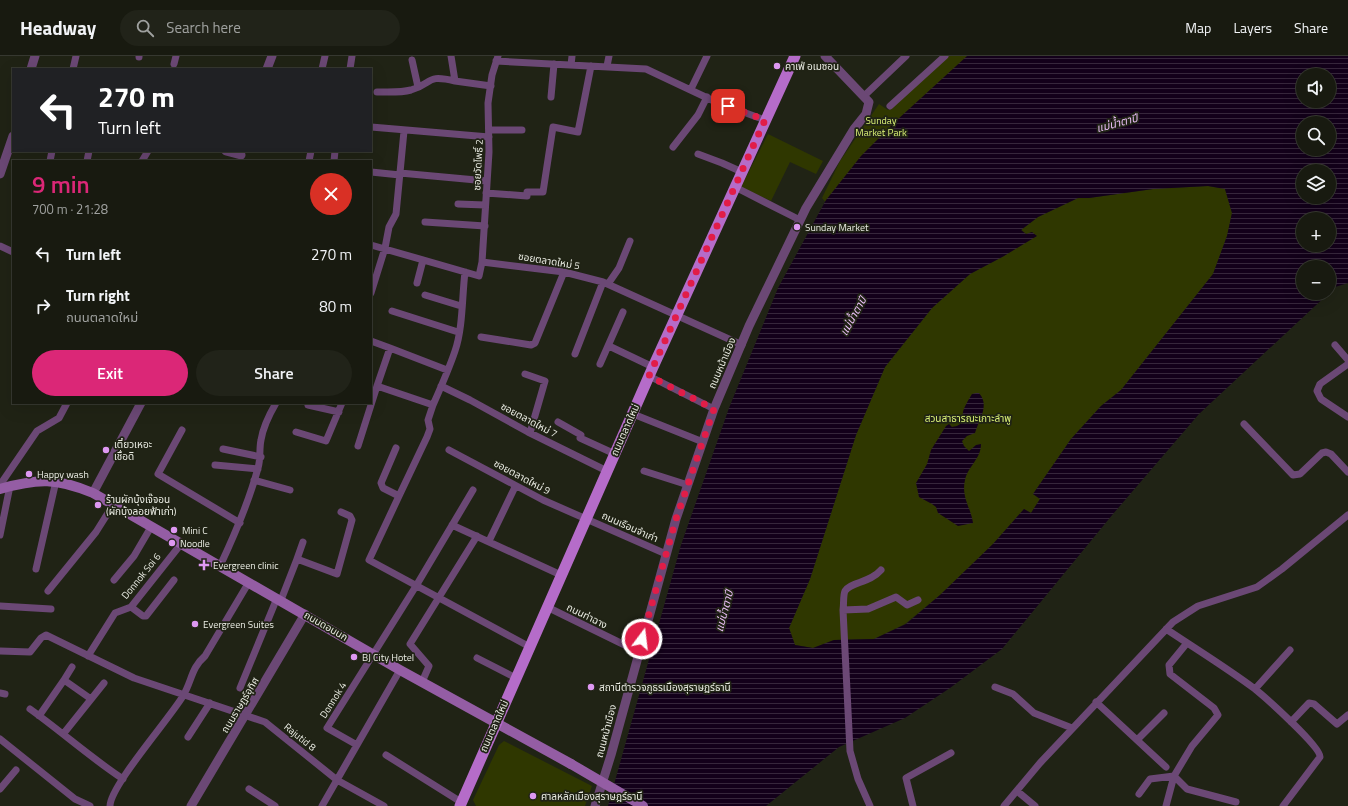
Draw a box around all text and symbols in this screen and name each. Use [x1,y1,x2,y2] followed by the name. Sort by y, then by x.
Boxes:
[120,10,400,46] search box
[20,13,96,42] text: Headway
[166,16,241,39] text: Search here
[134,17,156,39] icon: search
[1185,17,1211,38] text: Map
[1233,17,1272,38] text: Layers
[1294,17,1328,38] text: Share
[785,59,839,74] place label: คาเฟ่ อเมซอน
[772,61,782,71] marker: คาเฟ่ อเมซอน
[1296,68,1336,300] map controls
[1296,68,1336,108] button: sound
[98,75,175,118] text: 270 m
[32,84,84,136] icon: left
[711,89,745,123] pin
[717,95,739,117] icon: arrive
[1094,109,1141,136] water label: แม่น้ำตาปี
[855,113,907,140] park label: Sunday Market Park
[98,114,161,141] text: Turn left
[1296,116,1336,156] button: search
[469,139,487,191] street label: ซอยวัดโพธิ์ 2
[1296,164,1336,204] button: layers
[32,166,90,202] text: 9 min
[310,173,352,215] button: close
[32,199,108,219] text: 700 m · 21:28
[1296,212,1336,252] button: +
[805,220,869,235] place label: Sunday Market
[792,222,802,232] marker: Sunday Market
[32,243,54,265] icon: left
[66,243,121,266] text: Turn left
[311,243,352,266] text: 270 m
[517,249,581,273] street label: ซอยตลาดใหม่ 5
[1296,260,1336,300] button: −
[66,284,130,307] text: Turn right
[836,292,871,338] water label: แม่น้ำตาปี
[32,295,54,317] icon: right
[319,295,352,318] text: 80 m
[66,307,138,327] text: ถนนตลาดใหม่
[704,335,740,391] street label: ถนนหน้าเมือง
[32,350,188,396] button: Exit
[196,350,352,396] button: Share
[498,399,560,441] street label: ซอยตลาดใหม่ 7
[607,402,643,458] street label: ถนนตลาดใหม่
[925,411,1011,426] park label: สวนสาธารณะเกาะลำพู
[114,437,152,464] place label: เตี๋ยวเหอะ เชื่อดิ
[101,445,111,455] marker: เตี๋ยวเหอะ เชื่อดิ
[491,456,553,498] street label: ซอยตลาดใหม่ 9
[37,467,89,482] place label: Happy wash
[24,469,34,479] marker: Happy wash
[106,492,177,519] place label: ร้านผักบุ้งเจ๊จอน (ผักบุ้งลอยฟ้าเก่า)
[93,500,103,510] marker: ร้านผักบุ้งเจ๊จอน (ผักบุ้งลอยฟ้าเก่า)
[599,508,661,546] street label: ถนนเรือนจำเก่า
[182,523,208,538] place label: Mini C
[169,525,179,535] marker: Mini C
[180,536,210,551] place label: Noodle
[167,538,177,548] marker: Noodle
[118,549,165,602] street label: Donnok Soi 6
[213,558,279,573] place label: Evergreen clinic
[198,559,210,571] marker: Evergreen clinic
[711,587,738,634] water label: แม่น้ำตาปี
[564,600,610,632] street label: ถนนท่าฉาง
[301,607,351,645] street label: ถนนดอนนก
[203,617,274,632] place label: Evergreen Suites
[621,618,663,660] position arrow
[190,619,200,629] marker: Evergreen Suites
[362,650,414,665] place label: BJ City Hotel
[349,652,359,662] marker: BJ City Hotel
[217,674,263,736] street label: ถนนราษฏร์อุทิศ
[316,679,350,721] street label: Donnok 4
[599,680,731,695] place label: สถานีตำรวจภูธรเมืองสุราษฏร์ธานี
[586,682,596,692] marker: สถานีตำรวจภูธรเมืองสุราษฏร์ธานี
[476,698,512,754] street label: ถนนตลาดใหม่
[592,703,620,759] street label: ถนนหน้าเมือง
[281,719,320,755] street label: Rajutid 8
[541,789,642,804] place label: ศาลหลักเมืองสุราษฎร์ธานี
[528,791,538,801] marker: ศาลหลักเมืองสุราษฎร์ธานี

